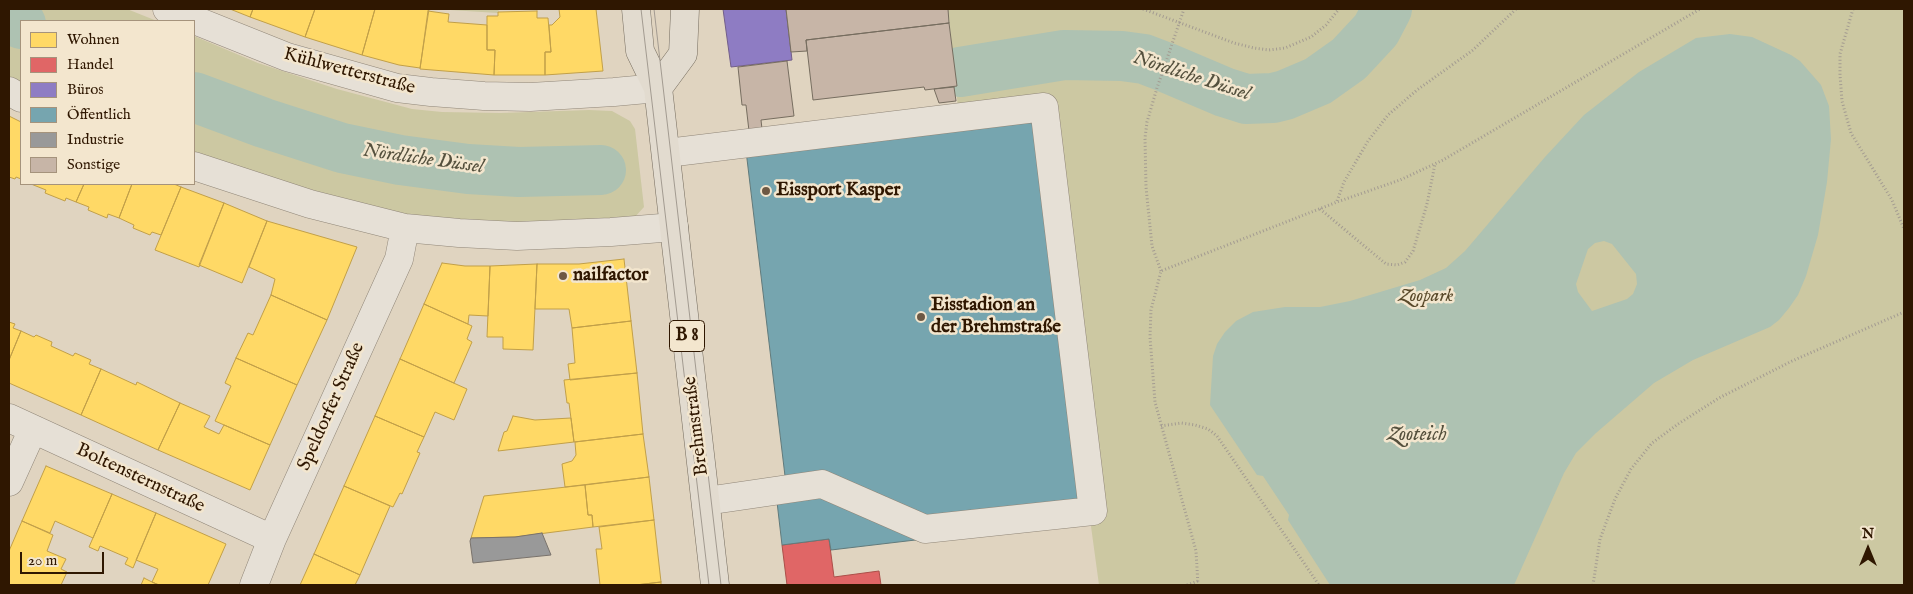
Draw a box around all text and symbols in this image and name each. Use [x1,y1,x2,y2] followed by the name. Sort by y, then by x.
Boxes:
[20,20,195,185] legend
[67,30,119,49] text: Wohnen
[281,43,417,101] street label: Kühlwetterstraße
[1129,47,1253,107] water label: Nördliche Düssel
[67,55,113,74] text: Handel
[67,80,104,99] text: Büros
[67,105,131,124] text: Öffentlich
[67,130,124,149] text: Industrie
[361,140,485,180] water label: Nördliche Düssel
[67,155,120,174] text: Sonstige
[776,180,900,202] place label: Eissport Kasper
[760,185,772,197] marker: Eissport Kasper
[573,265,649,287] place label: nailfactor
[557,270,569,282] marker: nailfactor
[1399,286,1453,308] park label: Zoopark
[931,295,1061,339] place label: Eisstadion an der Brehmstraße
[915,311,927,323] marker: Eisstadion an der Brehmstraße
[670,321,704,352] road number: B 8
[294,339,370,475] street label: Speldorfer Straße
[680,375,714,477] street label: Brehmstraße
[1387,424,1447,448] water label: Zooteich
[72,439,208,519] street label: Boltensternstraße
[1843,524,1893,574] north arrow
[1862,525,1874,543] text: N
[22,542,106,574] scale bar
[28,551,57,570] text: 20 m

